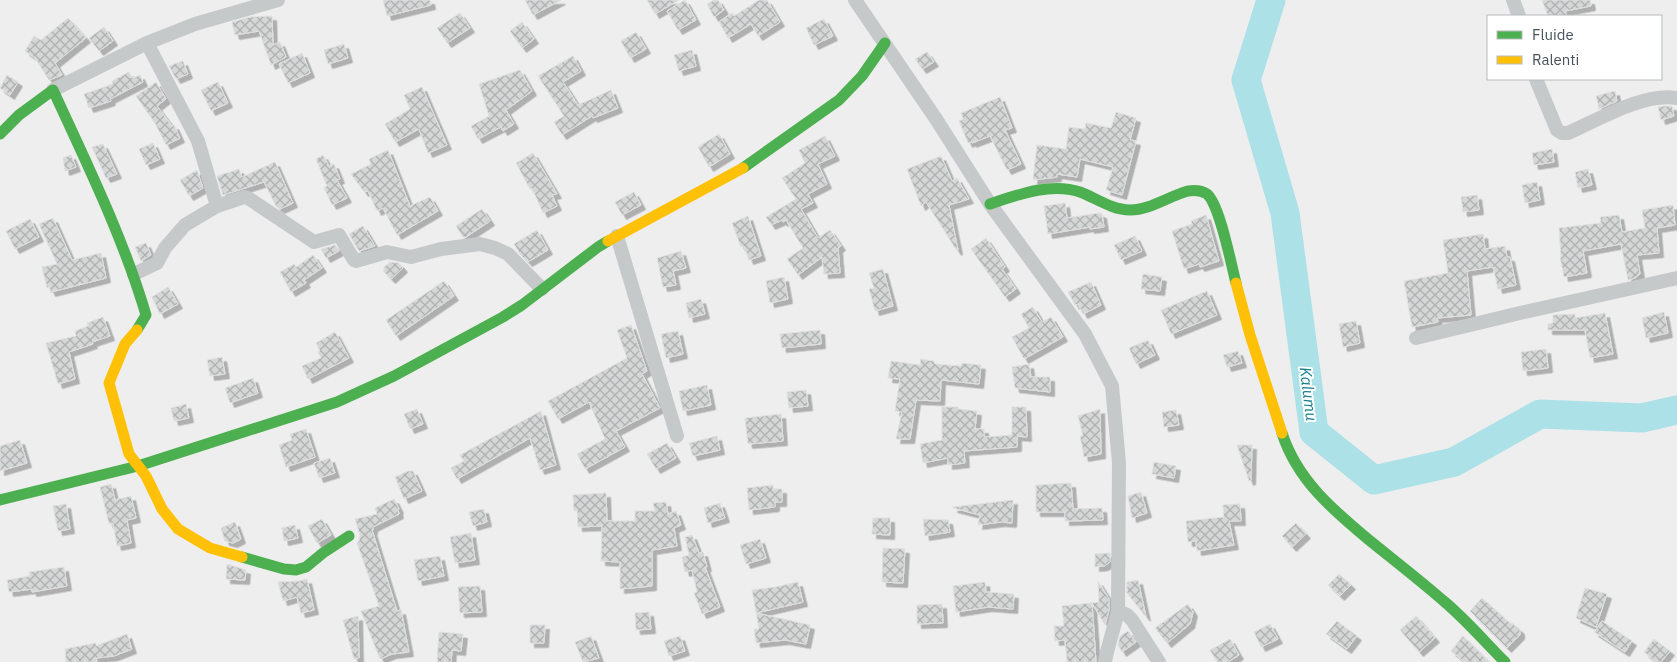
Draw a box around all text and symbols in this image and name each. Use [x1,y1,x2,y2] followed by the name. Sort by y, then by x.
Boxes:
[1487,15,1662,80] legend
[1532,25,1574,44] text: Fluide
[1532,50,1579,69] text: Ralenti
[1296,366,1322,422] water label: Kalumu

